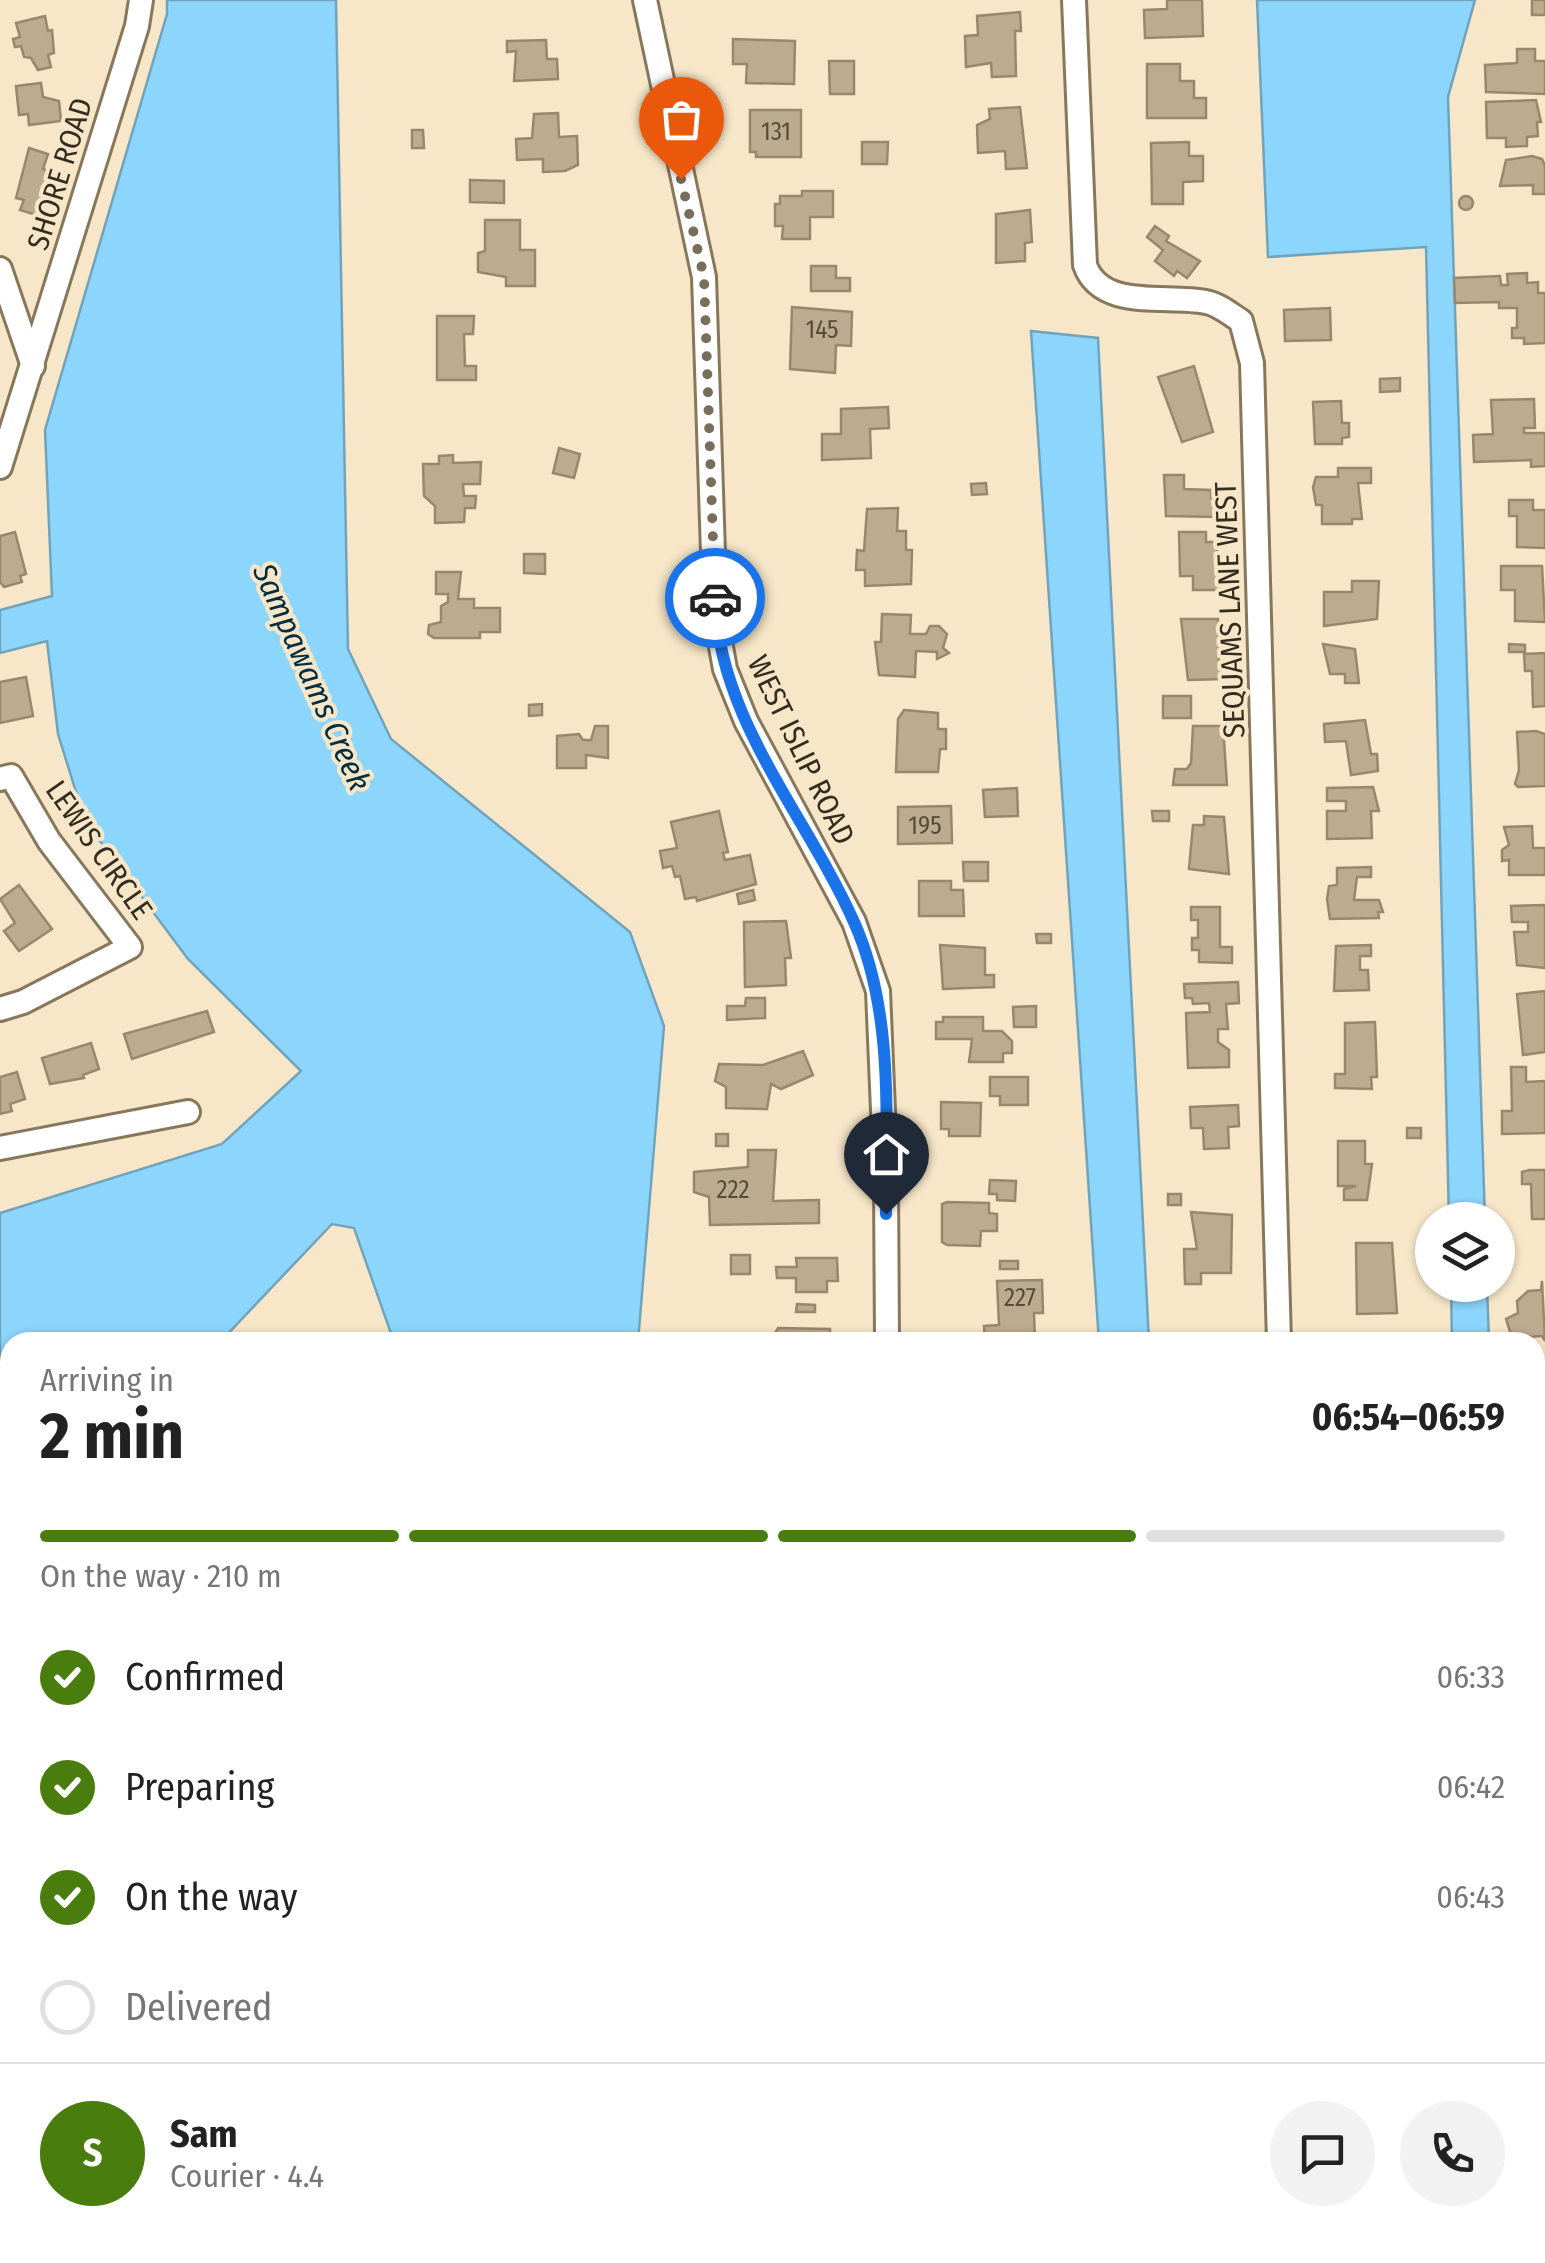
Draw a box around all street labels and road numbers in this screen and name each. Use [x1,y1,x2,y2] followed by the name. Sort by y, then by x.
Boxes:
[20,94,100,254] street label: SHORE ROAD
[1208,481,1252,739] street label: SEQUAMS LANE WEST
[740,650,862,850] street label: WEST ISLIP ROAD
[38,774,160,926] street label: LEWIS CIRCLE

